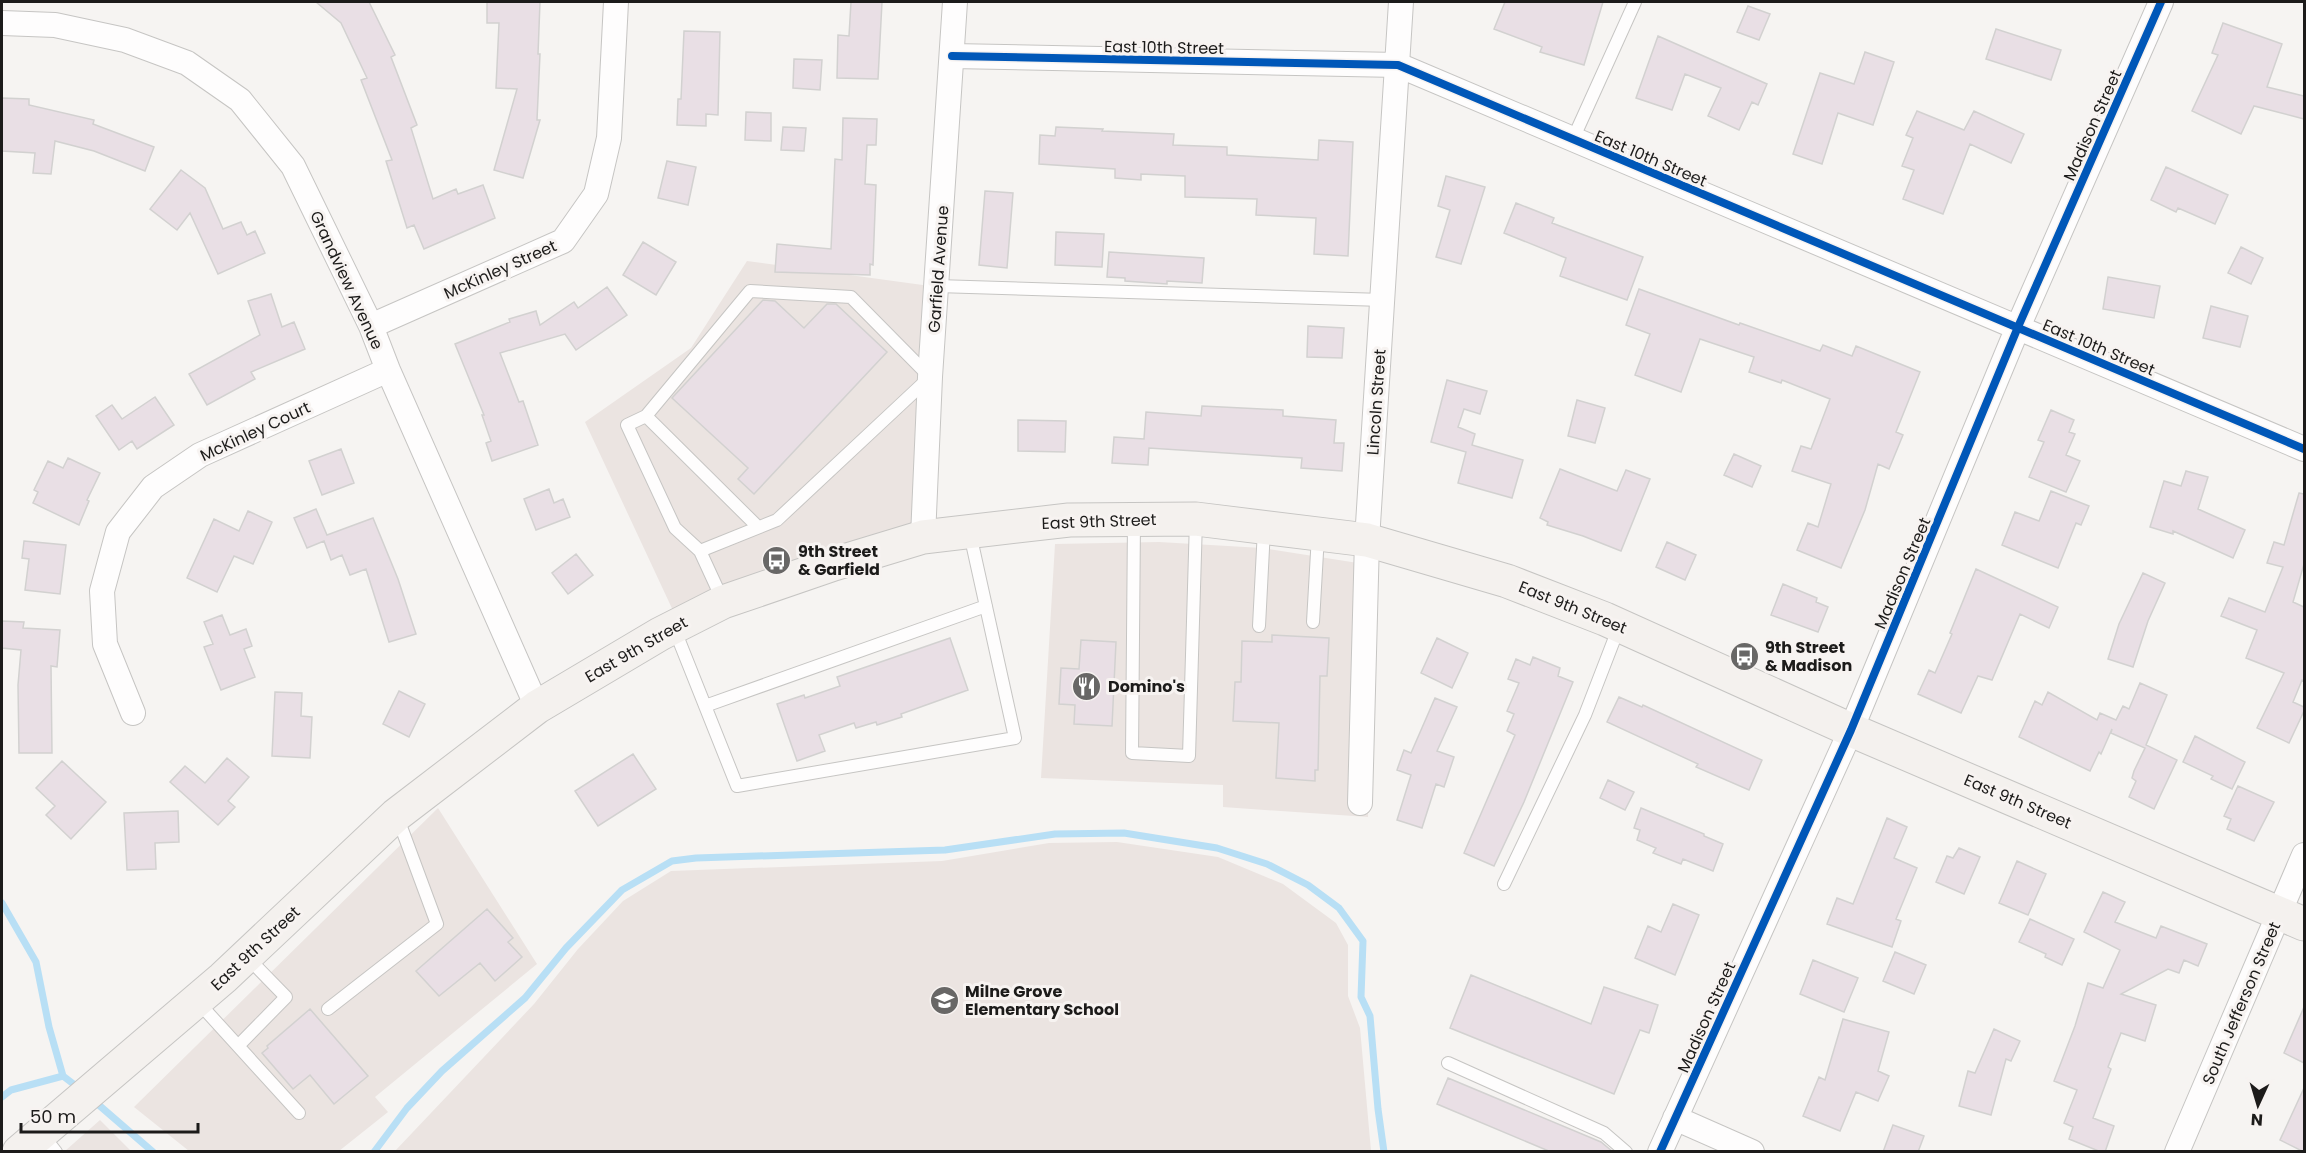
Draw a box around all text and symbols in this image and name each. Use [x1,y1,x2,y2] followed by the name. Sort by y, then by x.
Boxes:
[1104,35,1224,60] street label: East 10th Street
[2058,66,2127,184] street label: Madison Street
[1591,124,1711,193] street label: East 10th Street
[923,205,954,333] street label: Garfield Avenue
[304,207,389,353] street label: Grandview Avenue
[440,234,560,305] street label: McKinley Street
[2039,313,2159,382] street label: East 10th Street
[1361,348,1392,456] street label: Lincoln Street
[196,396,314,467] street label: McKinley Court
[1041,508,1157,535] street label: East 9th Street
[1869,514,1936,633] street label: Madison Street
[798,540,880,581] place label: 9th Street & Garfield
[761,544,793,576] bus stop icon: 9th Street & Garfield
[1515,575,1630,640] street label: East 9th Street
[581,611,692,688] street label: East 9th Street
[1765,636,1852,677] place label: 9th Street & Madison
[1728,640,1760,672] bus stop icon: 9th Street & Madison
[1071,670,1103,702] restaurant icon: Domino's
[1108,675,1185,698] place label: Domino's
[1960,768,2075,835] street label: East 9th Street
[206,901,305,996] street label: East 9th Street
[2197,918,2286,1088] street label: South Jefferson Street
[1672,958,1741,1076] street label: Madison Street
[965,980,1119,1021] place label: Milne Grove Elementary School
[928,984,960,1016] school or university icon: Milne Grove Elementary School
[2228,1075,2288,1135] north arrow
[21,1096,198,1134] scale bar
[30,1104,76,1129] text: 50 m
[2250,1108,2264,1131] text: N

